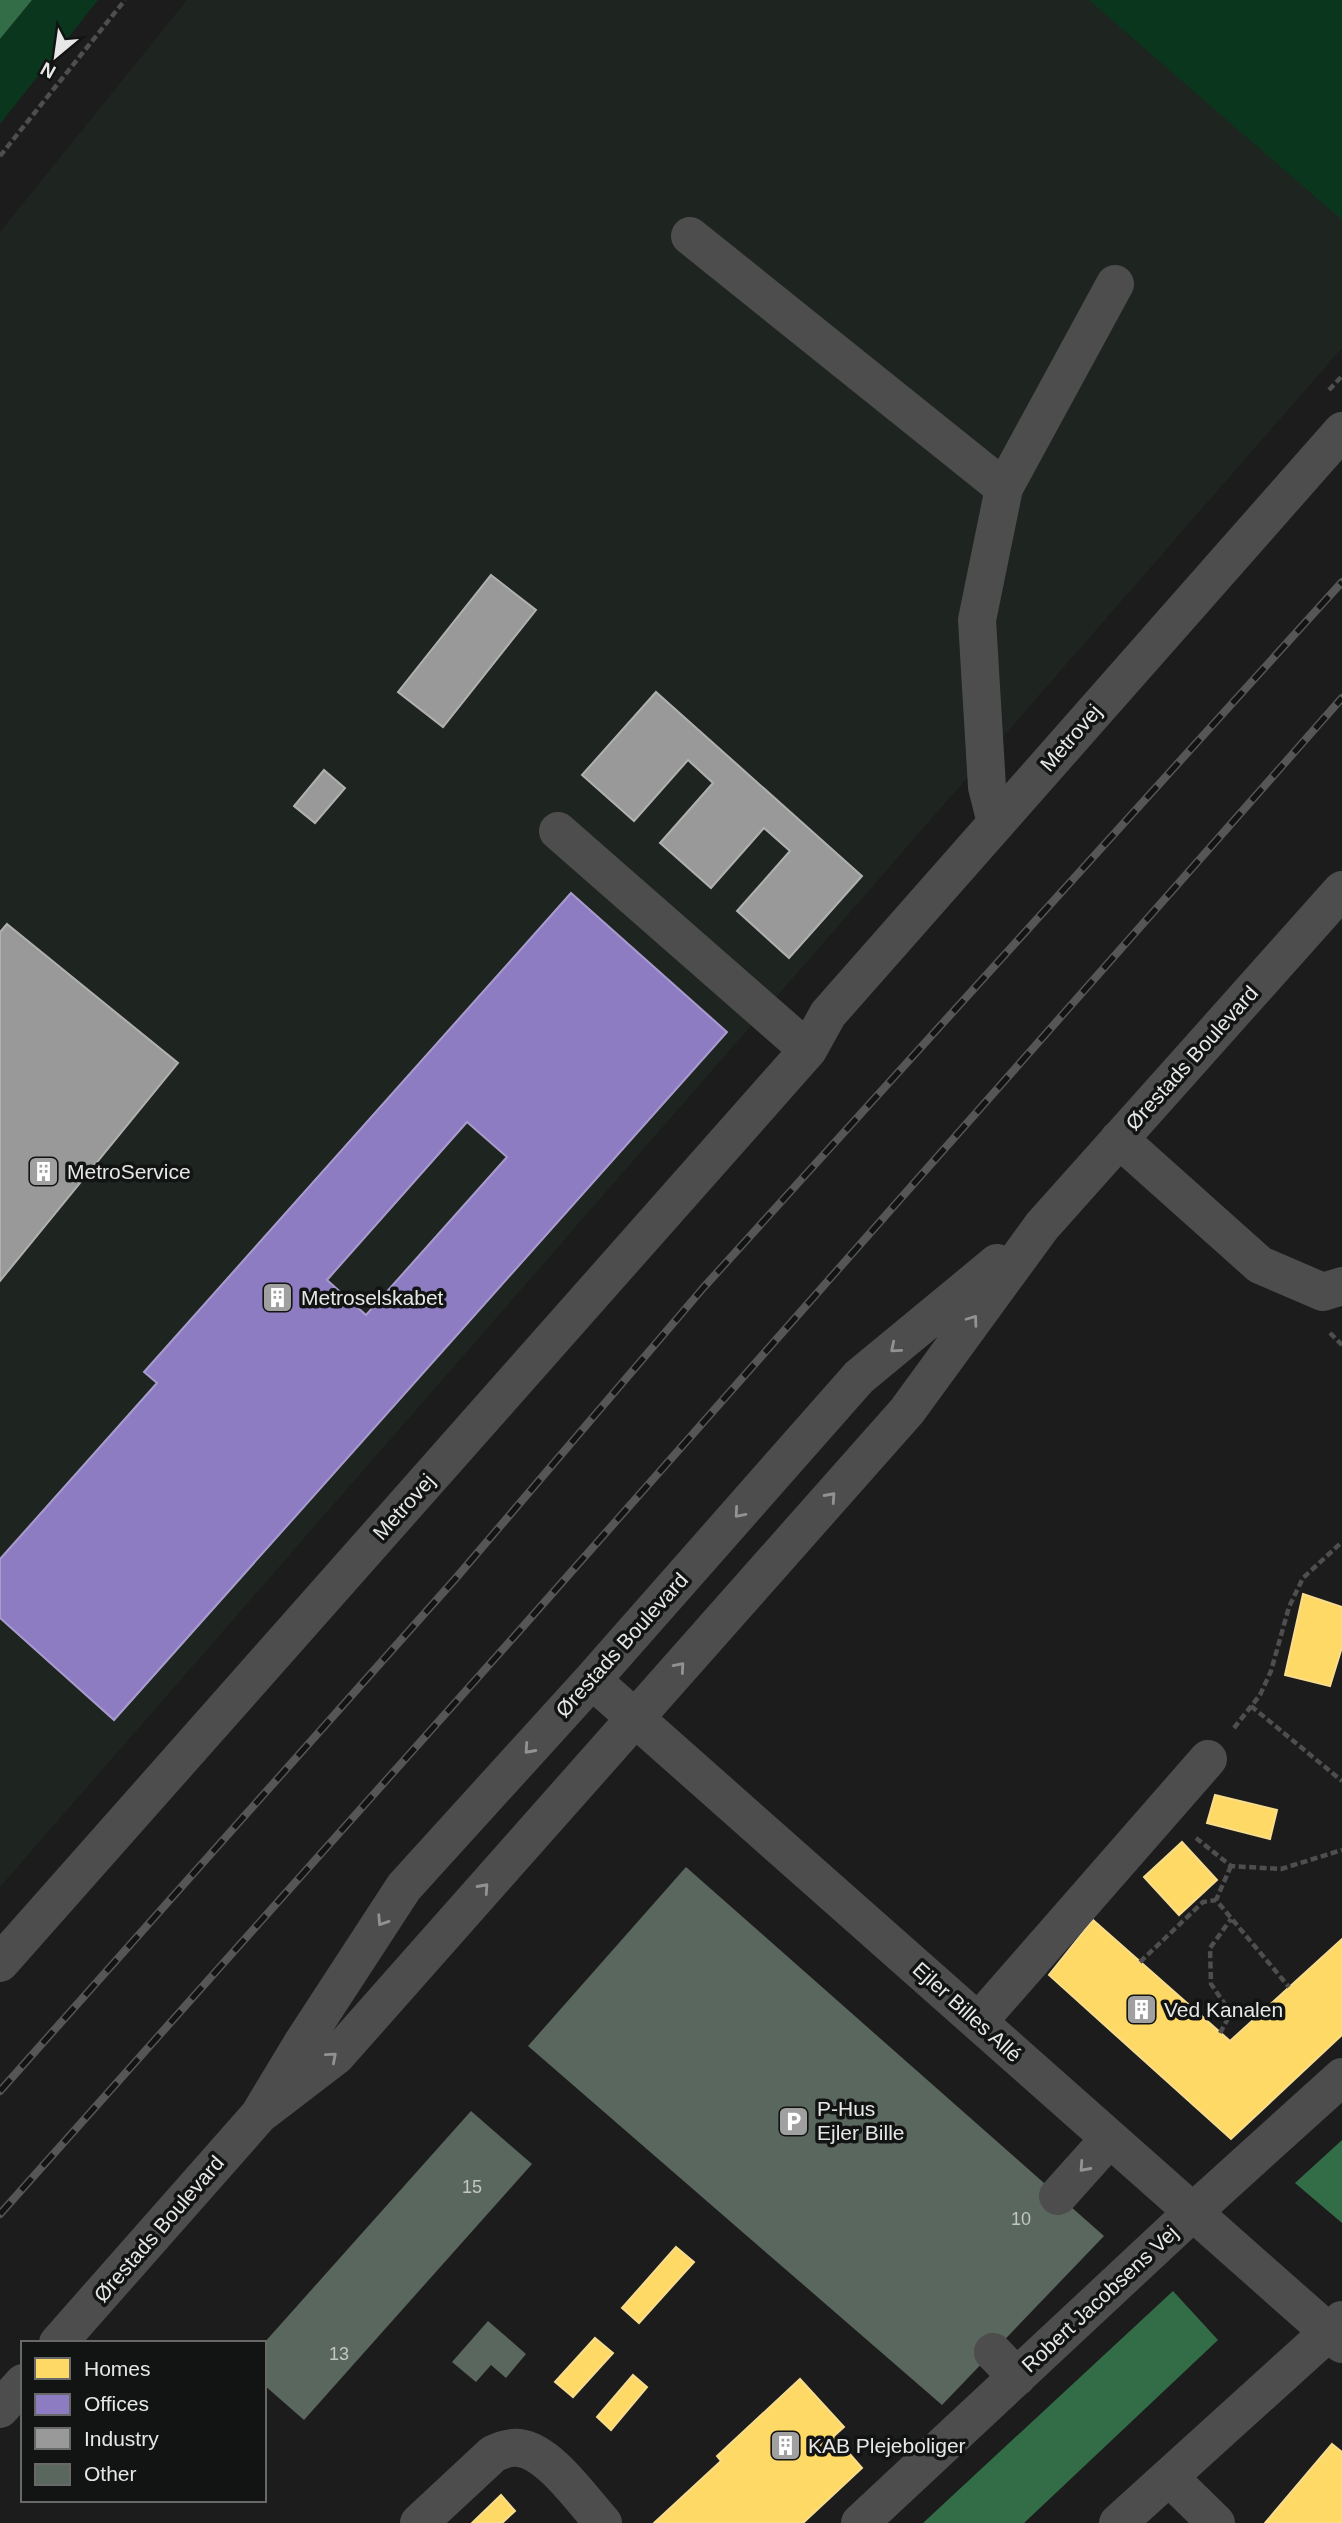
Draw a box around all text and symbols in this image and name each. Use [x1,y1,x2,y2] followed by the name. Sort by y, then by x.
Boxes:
[21,21,91,91] north arrow
[37,58,59,83] text: N
[1036,700,1106,776] street label: Metrovej
[1121,981,1262,1134] street label: Ørestads Boulevard
[27,1155,61,1189] building icon: MetroService
[67,1160,191,1183] place label: MetroService
[261,1281,295,1315] building icon: Metroselskabet
[301,1286,444,1309] place label: Metroselskabet
[965,1315,978,1328] one-way arrow
[890,1339,902,1352] one-way arrow
[368,1469,439,1544] street label: Metrovej
[823,1492,835,1505] one-way arrow
[735,1504,747,1517] one-way arrow
[551,1568,692,1721] street label: Ørestads Boulevard
[672,1663,684,1676] one-way arrow
[525,1741,537,1754] one-way arrow
[476,1884,488,1897] one-way arrow
[377,1913,390,1926] one-way arrow
[908,1957,1026,2066] street label: Ejler Billes Allé
[1124,1993,1158,2027] building icon: Ved Kanalen
[1164,1998,1283,2021] place label: Ved Kanalen
[324,2053,337,2066] one-way arrow
[817,2097,905,2144] place label: P-Hus Ejler Bille
[777,2104,811,2138] parking icon: P-Hus Ejler Bille
[89,2151,228,2306] street label: Ørestads Boulevard
[1079,2159,1092,2172] one-way arrow
[462,2177,482,2197] house number: 15
[1011,2209,1031,2229] house number: 10
[1017,2221,1182,2377] street label: Robert Jacobsens Vej
[21,2341,266,2502] legend
[329,2344,349,2364] house number: 13
[84,2357,151,2380] text: Homes
[84,2392,149,2415] text: Offices
[84,2427,159,2450] text: Industry
[768,2429,802,2463] building icon: KAB Plejeboliger
[808,2434,966,2457] place label: KAB Plejeboliger
[84,2462,137,2485] text: Other

